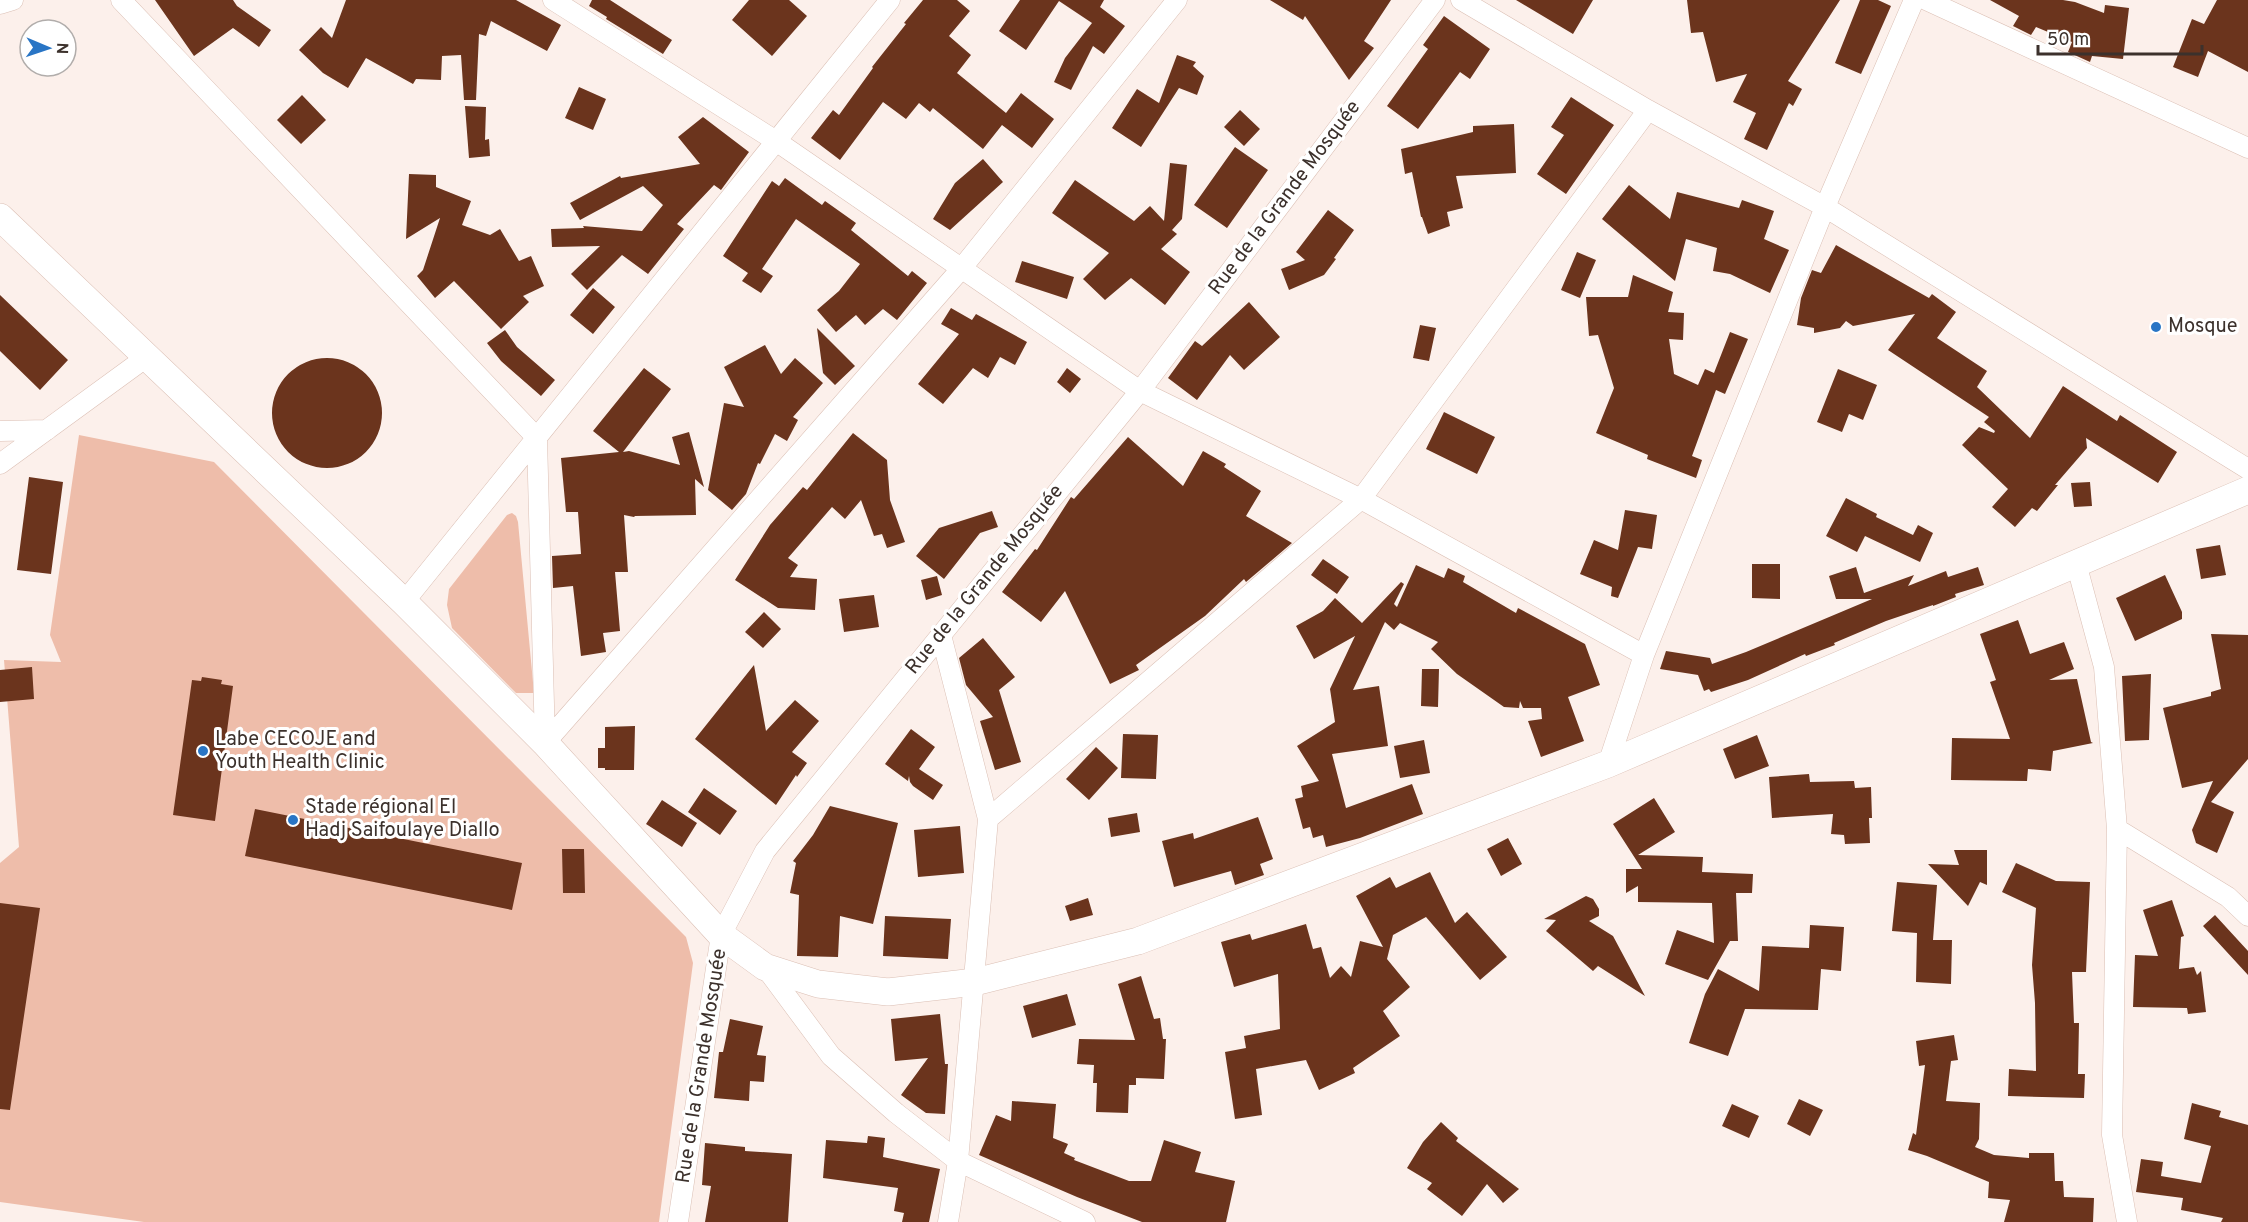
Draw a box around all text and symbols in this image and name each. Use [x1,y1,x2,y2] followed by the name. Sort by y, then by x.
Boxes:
[18,18,78,78] north arrow
[2038,18,2202,56] scale bar
[2047,29,2089,52] text: 50 m
[51,42,71,55] text: N
[1203,95,1367,301] street label: Rue de la Grande Mosquée
[2168,314,2237,340] place label: Mosque
[2149,320,2163,334] marker: Mosque
[900,480,1070,680] street label: Rue de la Grande Mosquée
[215,727,385,776] place label: Labe CECOJE and Youth Health Clinic
[196,744,210,758] marker: Labe CECOJE and Youth Health Clinic
[305,795,500,844] place label: Stade régional El Hadj Saifoulaye Diallo
[286,813,300,827] marker: Stade régional El Hadj Saifoulaye Diallo
[671,947,733,1185] street label: Rue de la Grande Mosquée

